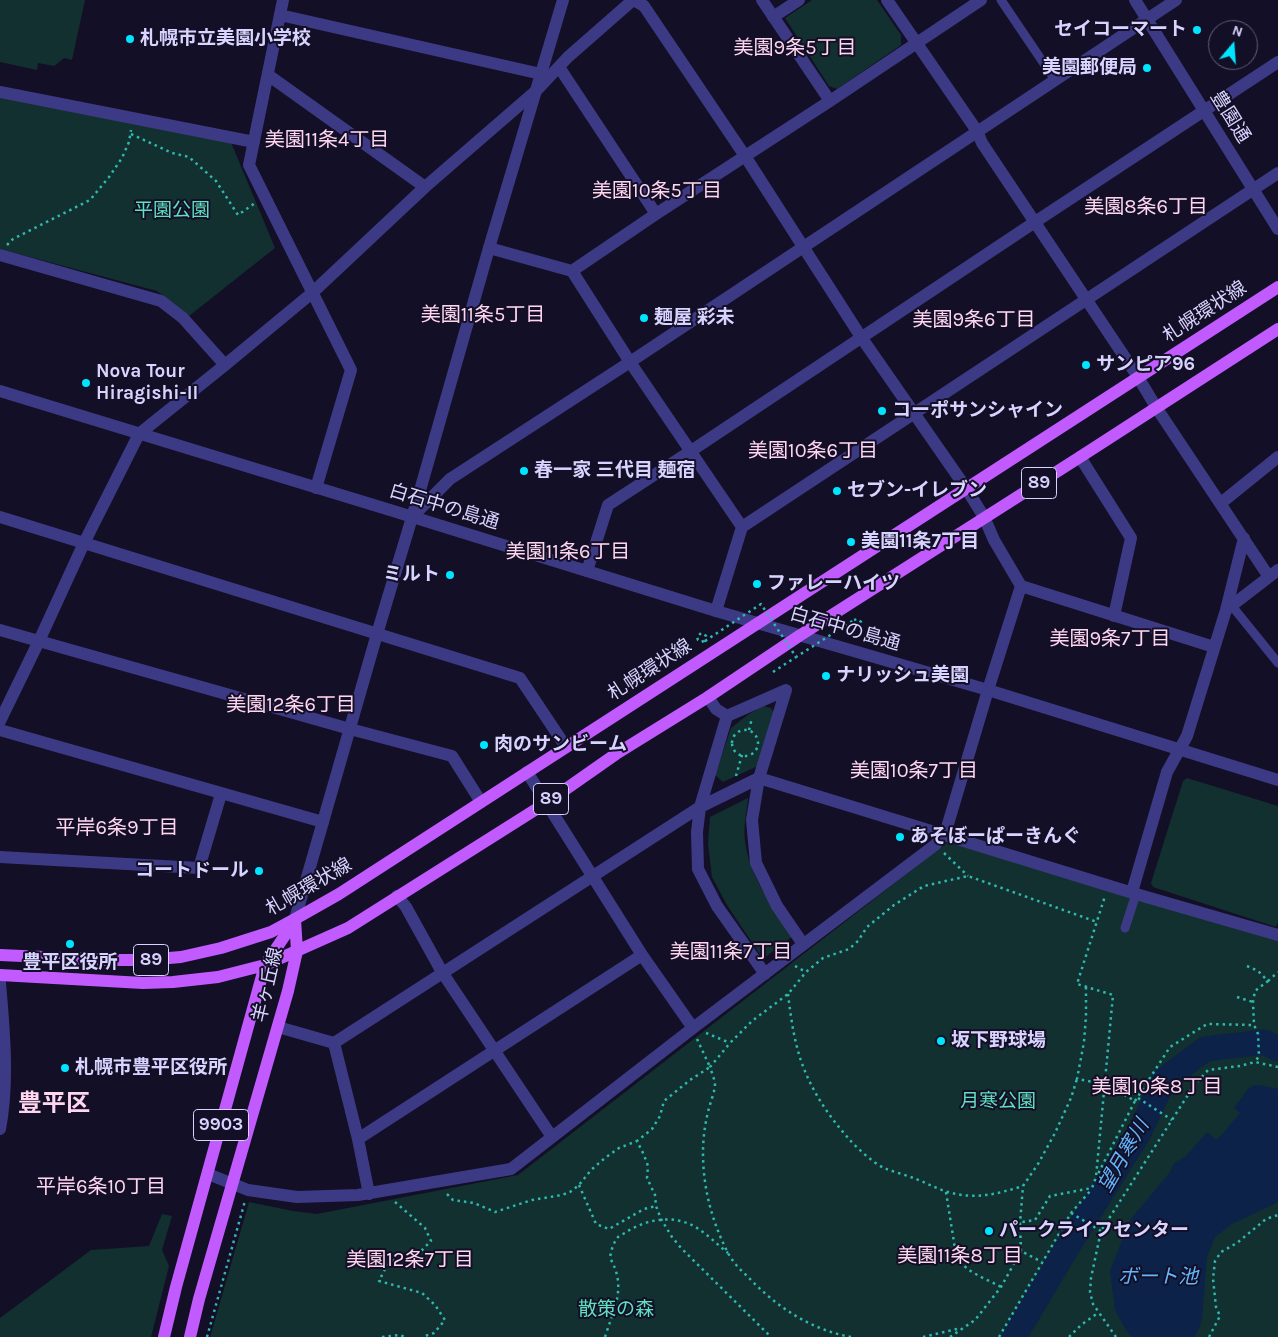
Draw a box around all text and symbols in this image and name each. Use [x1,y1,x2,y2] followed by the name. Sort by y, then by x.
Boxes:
[1054,19,1187,41] place label: セイコーマート
[1208,20,1258,70] north arrow
[1230,22,1245,41] text: N
[1191,24,1203,36] marker: セイコーマート
[140,28,311,50] place label: 札幌市立美園小学校
[124,33,136,45] marker: 札幌市立美園小学校
[734,36,856,60] district label: 美園9条5丁目
[1042,57,1137,79] place label: 美園郵便局
[1141,62,1153,74] marker: 美園郵便局
[1205,87,1255,147] street label: 豊園通
[265,128,389,152] district label: 美園11条4丁目
[592,179,722,203] district label: 美園10条5丁目
[1084,195,1208,219] district label: 美園8条6丁目
[134,200,210,222] park label: 平園公園
[1159,277,1251,347] street label: 札幌環状線
[421,303,545,327] district label: 美園11条5丁目
[654,307,735,329] place label: 麺屋 彩未
[912,308,1036,332] district label: 美園9条6丁目
[638,312,650,324] marker: 麺屋 彩未
[1096,354,1195,376] place label: サンピア96
[1080,359,1092,371] marker: サンピア96
[96,361,198,405] place label: Nova Tour Hiragishi-II
[80,377,92,389] marker: Nova Tour Hiragishi-II
[892,400,1063,422] place label: コーポサンシャイン
[876,405,888,417] marker: コーポサンシャイン
[748,439,878,463] district label: 美園10条6丁目
[534,460,696,482] place label: 春一家 三代目 麺宿
[518,465,530,477] marker: 春一家 三代目 麺宿
[1022,468,1056,498] road number: 89
[386,479,502,535] street label: 白石中の島通
[847,480,987,502] place label: セブン-イレブン
[831,485,843,497] marker: セブン-イレブン
[861,531,979,553] place label: 美園11条7丁目
[845,536,857,548] marker: 美園11条7丁目
[506,540,630,564] district label: 美園11条6丁目
[383,564,440,586] place label: ミルト
[444,569,456,581] marker: ミルト
[767,573,900,595] place label: ファレーハイツ
[751,578,763,590] marker: ファレーハイツ
[787,602,903,656] street label: 白石中の島通
[1050,627,1170,651] district label: 美園9条7丁目
[604,635,696,705] street label: 札幌環状線
[836,665,969,687] place label: ナリッシュ美園
[820,670,832,682] marker: ナリッシュ美園
[226,693,356,717] district label: 美園12条6丁目
[494,734,627,756] place label: 肉のサンビーム
[478,739,490,751] marker: 肉のサンビーム
[850,759,978,783] district label: 美園10条7丁目
[534,784,568,814] road number: 89
[55,816,179,840] district label: 平岸6条9丁目
[910,826,1081,848] place label: あそぼーぱーきんぐ
[894,831,906,843] marker: あそぼーぱーきんぐ
[262,853,356,921] street label: 札幌環状線
[135,860,249,882] place label: コートドール
[253,865,265,877] marker: コートドール
[64,938,76,950] marker: 豊平区役所
[670,940,792,964] district label: 美園11条7丁目
[134,944,168,976] road number: 89
[248,945,288,1025] street label: 羊ヶ丘線
[23,952,117,974] place label: 豊平区役所
[951,1030,1046,1052] place label: 坂下野球場
[935,1035,947,1047] marker: 坂下野球場
[75,1057,227,1079] place label: 札幌市豊平区役所
[59,1062,71,1074] marker: 札幌市豊平区役所
[1092,1075,1222,1099] district label: 美園10条8丁目
[18,1090,90,1118] district label: 豊平区
[960,1091,1036,1113] park label: 月寒公園
[194,1110,248,1140] road number: 9903
[1094,1115,1154,1197] water label: 望月寒川
[36,1175,166,1199] district label: 平岸6条10丁目
[999,1220,1189,1242] place label: パークライフセンター
[983,1225,995,1237] marker: パークライフセンター
[897,1244,1023,1268] district label: 美園11条8丁目
[346,1248,474,1272] district label: 美園12条7丁目
[1118,1265,1198,1289] water label: ボート池
[578,1299,654,1321] park label: 散策の森

